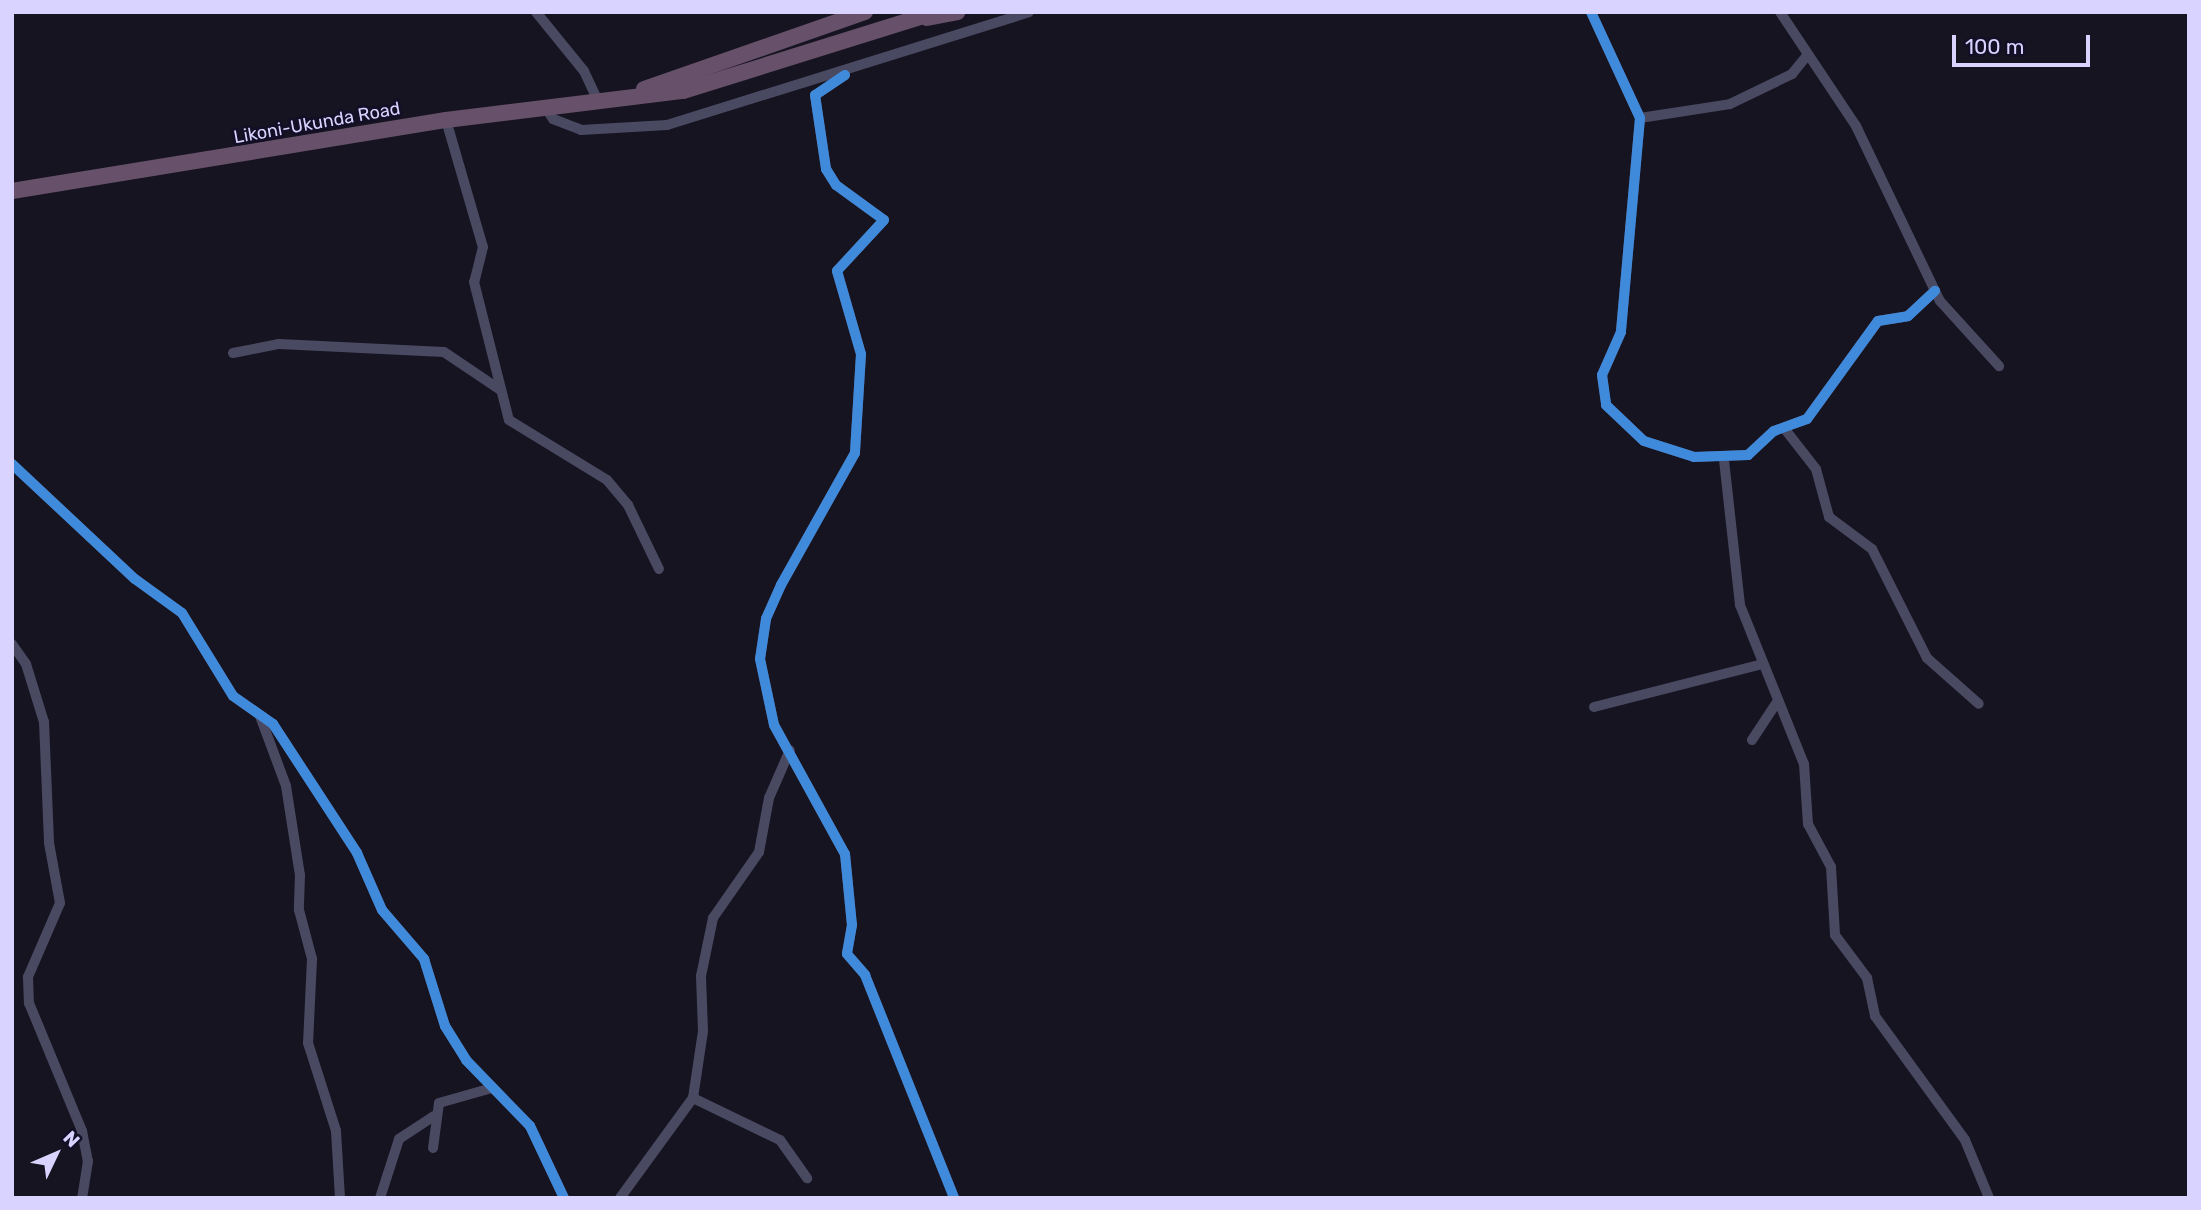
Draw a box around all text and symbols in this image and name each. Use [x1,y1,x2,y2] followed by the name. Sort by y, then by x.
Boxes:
[1956,21,2094,65] scale bar
[1965,34,2024,59] text: 100 m
[232,98,402,148] street label: Likoni-Ukunda Road
[21,1119,91,1189] north arrow
[58,1126,84,1152] text: N

